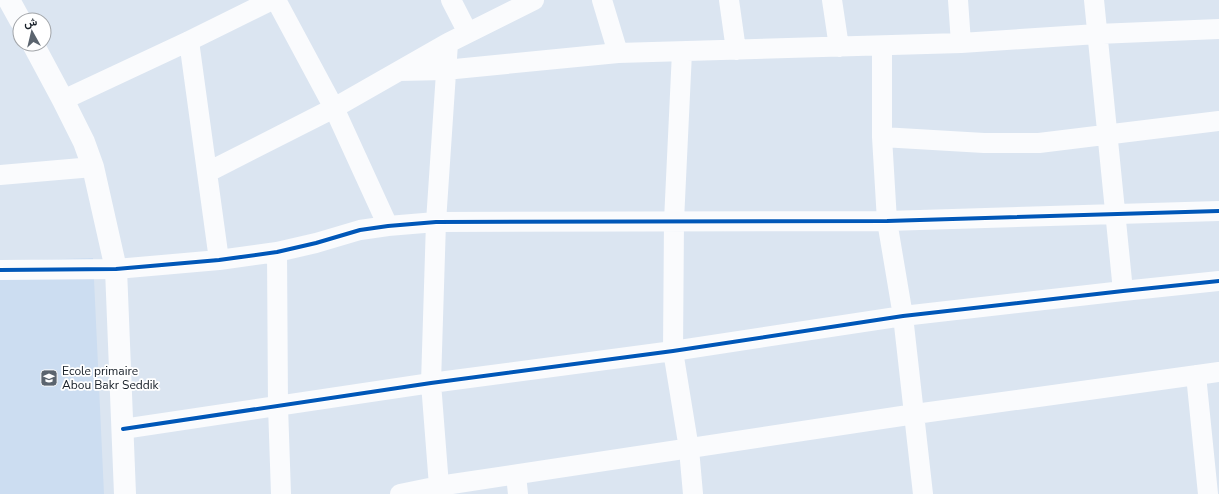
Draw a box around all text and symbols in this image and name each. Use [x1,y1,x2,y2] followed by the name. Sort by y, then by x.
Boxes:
[12,12,52,52] north arrow
[23,14,38,31] text: ش
[62,363,160,393] place label: Ecole primaire Abou Bakr Seddik
[39,368,59,388] school or university icon: Ecole primaire Abou Bakr Seddik

